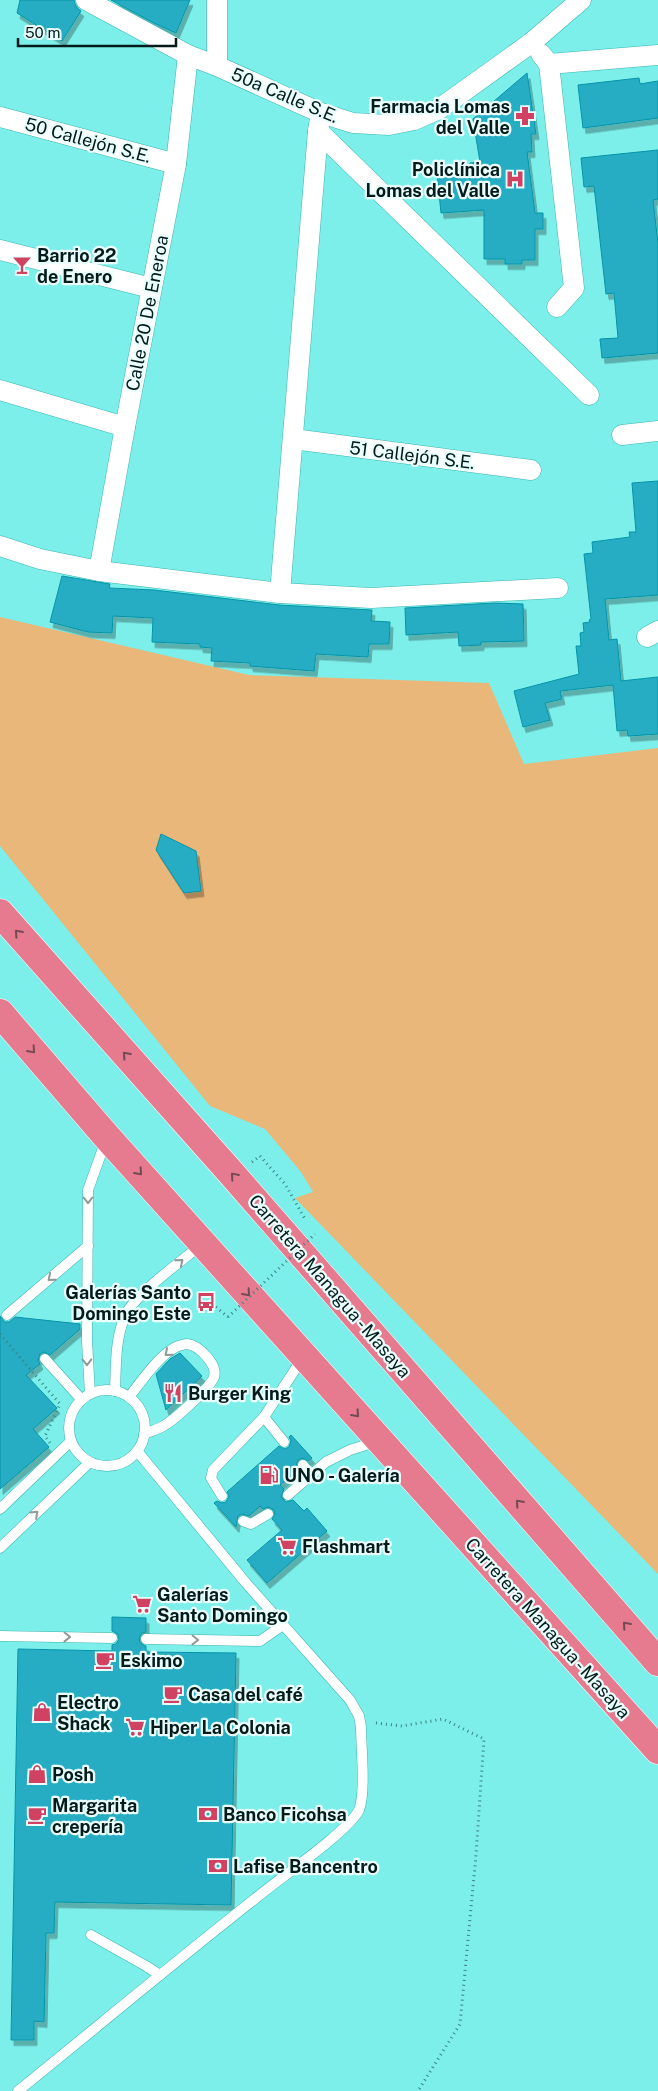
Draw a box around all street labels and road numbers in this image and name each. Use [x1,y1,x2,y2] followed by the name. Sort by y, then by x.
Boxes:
[228,63,342,127] street label: 50a Calle S.E.
[23,113,153,167] street label: 50 Callejón S.E.
[122,233,172,393] street label: Calle 20 De Eneroa
[348,437,476,473] street label: 51 Callejón S.E.
[245,1190,415,1382] street label: Carretera Managua - Masaya
[461,1533,635,1723] street label: Carretera Managua - Masaya

